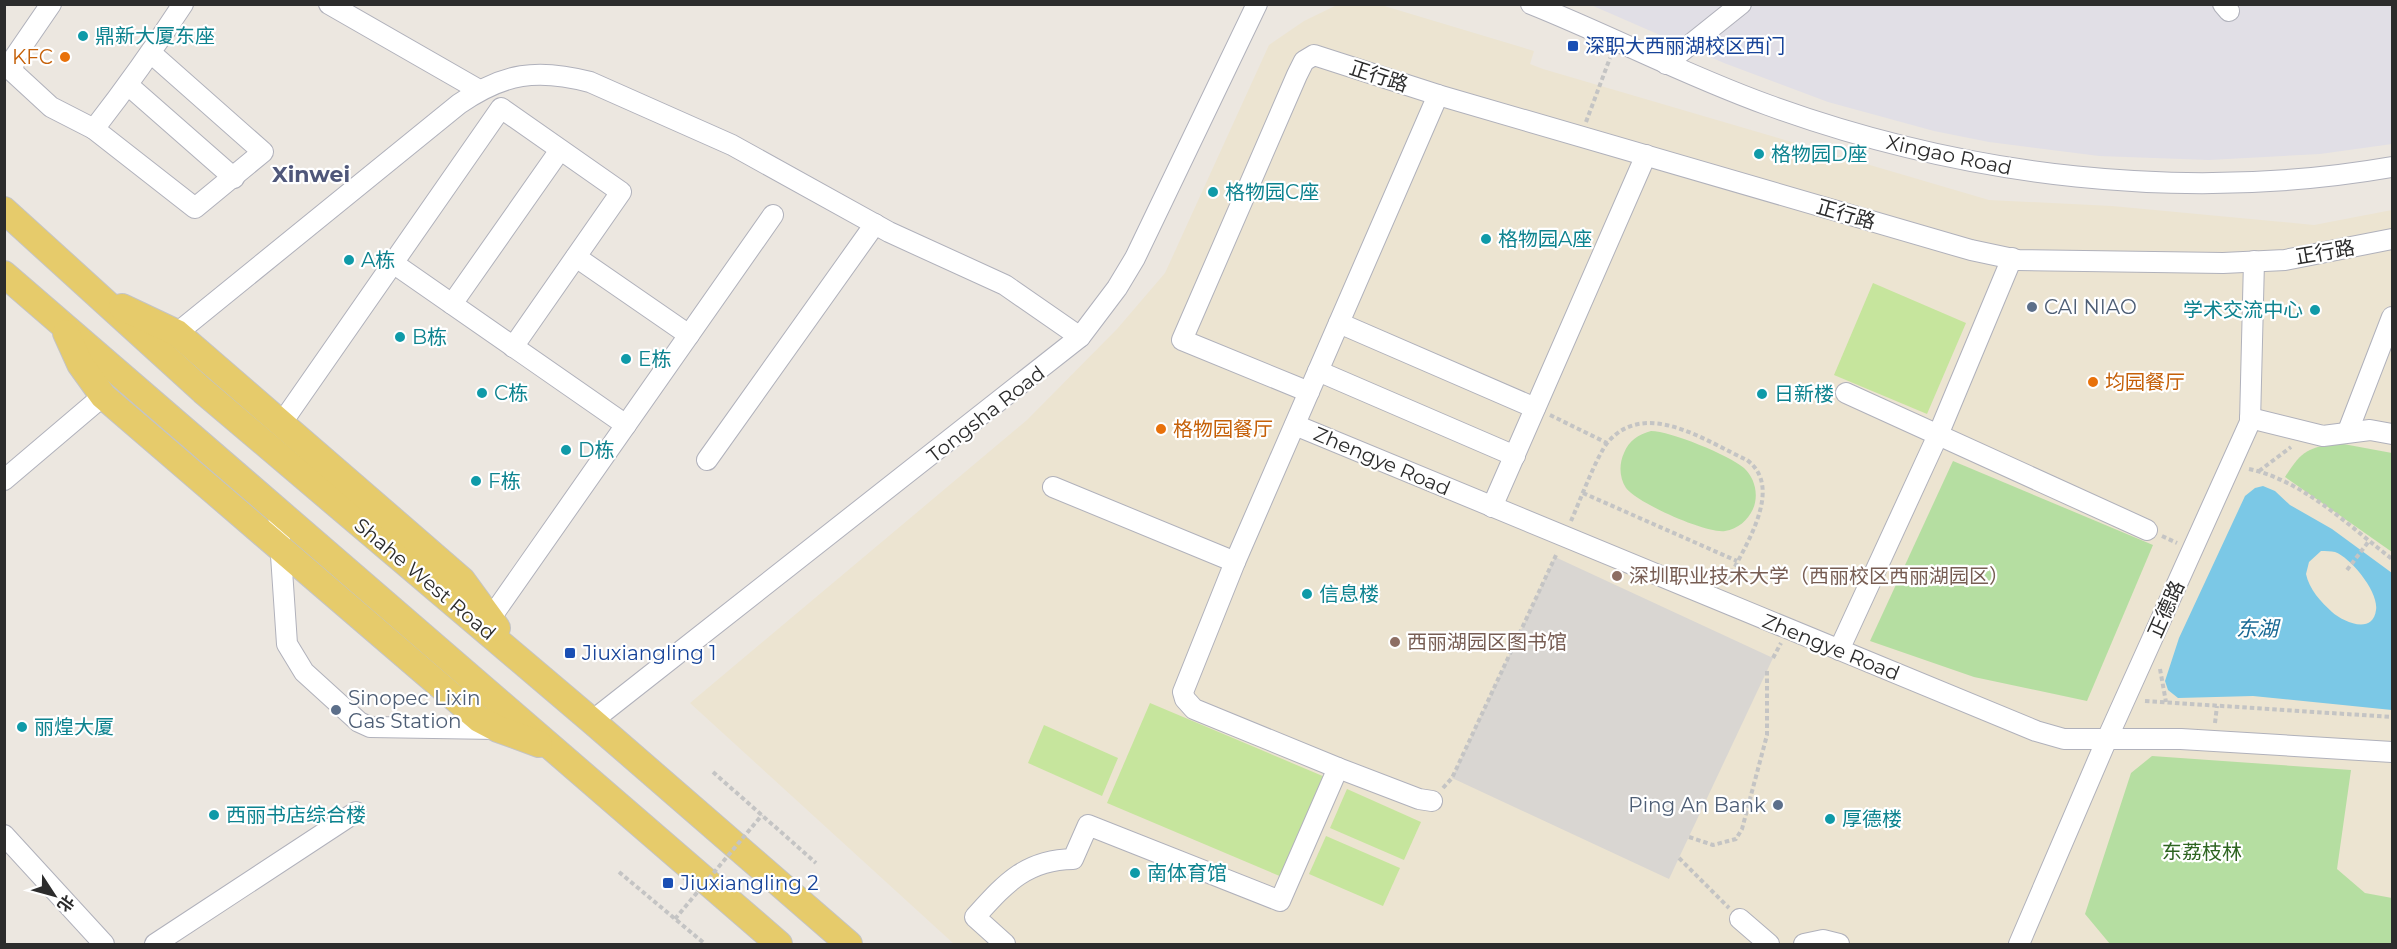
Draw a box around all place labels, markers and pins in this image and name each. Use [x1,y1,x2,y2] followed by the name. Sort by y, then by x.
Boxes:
[95,24,215,48] place label: 鼎新大厦东座
[76,29,90,43] marker: 鼎新大厦东座
[1585,34,1785,58] place label: 深职大西丽湖校区西门
[1566,39,1580,53] marker: 深职大西丽湖校区西门
[12,45,53,69] place label: KFC
[58,50,72,64] marker: KFC
[1771,142,1868,166] place label: 格物园D座
[1752,147,1766,161] marker: 格物园D座
[1225,180,1319,204] place label: 格物园C座
[1206,185,1220,199] marker: 格物园C座
[1498,227,1592,251] place label: 格物园A座
[1479,232,1493,246] marker: 格物园A座
[361,248,395,272] place label: A栋
[342,253,356,267] marker: A栋
[2044,295,2137,319] place label: CAI NIAO
[2183,298,2303,322] place label: 学术交流中心
[2025,300,2039,314] marker: CAI NIAO
[2308,303,2322,317] marker: 学术交流中心
[412,325,447,349] place label: B栋
[393,330,407,344] marker: B栋
[638,347,671,371] place label: E栋
[619,352,633,366] marker: E栋
[2105,370,2185,394] place label: 均园餐厅
[2086,375,2100,389] marker: 均园餐厅
[494,381,528,405] place label: C栋
[1774,382,1834,406] place label: 日新楼
[475,386,489,400] marker: C栋
[1755,387,1769,401] marker: 日新楼
[1173,417,1273,441] place label: 格物园餐厅
[1154,422,1168,436] marker: 格物园餐厅
[578,438,615,462] place label: D栋
[559,443,573,457] marker: D栋
[488,469,521,493] place label: F栋
[469,474,483,488] marker: F栋
[1629,564,2009,588] place label: 深圳职业技术大学（西丽校区西丽湖园区）
[1610,569,1624,583] marker: 深圳职业技术大学（西丽校区西丽湖园区）
[1319,582,1379,606] place label: 信息楼
[1300,587,1314,601] marker: 信息楼
[1407,630,1567,654] place label: 西丽湖园区图书馆
[1388,635,1402,649] marker: 西丽湖园区图书馆
[581,641,716,665] place label: Jiuxiangling 1
[563,646,577,660] marker: Jiuxiangling 1
[348,686,481,733] place label: Sinopec Lixin Gas Station
[329,703,343,717] marker: Sinopec Lixin Gas Station
[34,715,114,739] place label: 丽煌大厦
[15,720,29,734] marker: 丽煌大厦
[1628,793,1766,817] place label: Ping An Bank
[1771,798,1785,812] marker: Ping An Bank
[226,803,366,827] place label: 西丽书店综合楼
[1842,807,1902,831] place label: 厚德楼
[207,808,221,822] marker: 西丽书店综合楼
[1823,812,1837,826] marker: 厚德楼
[1147,861,1227,885] place label: 南体育馆
[1128,866,1142,880] marker: 南体育馆
[679,871,819,895] place label: Jiuxiangling 2
[661,876,675,890] marker: Jiuxiangling 2

